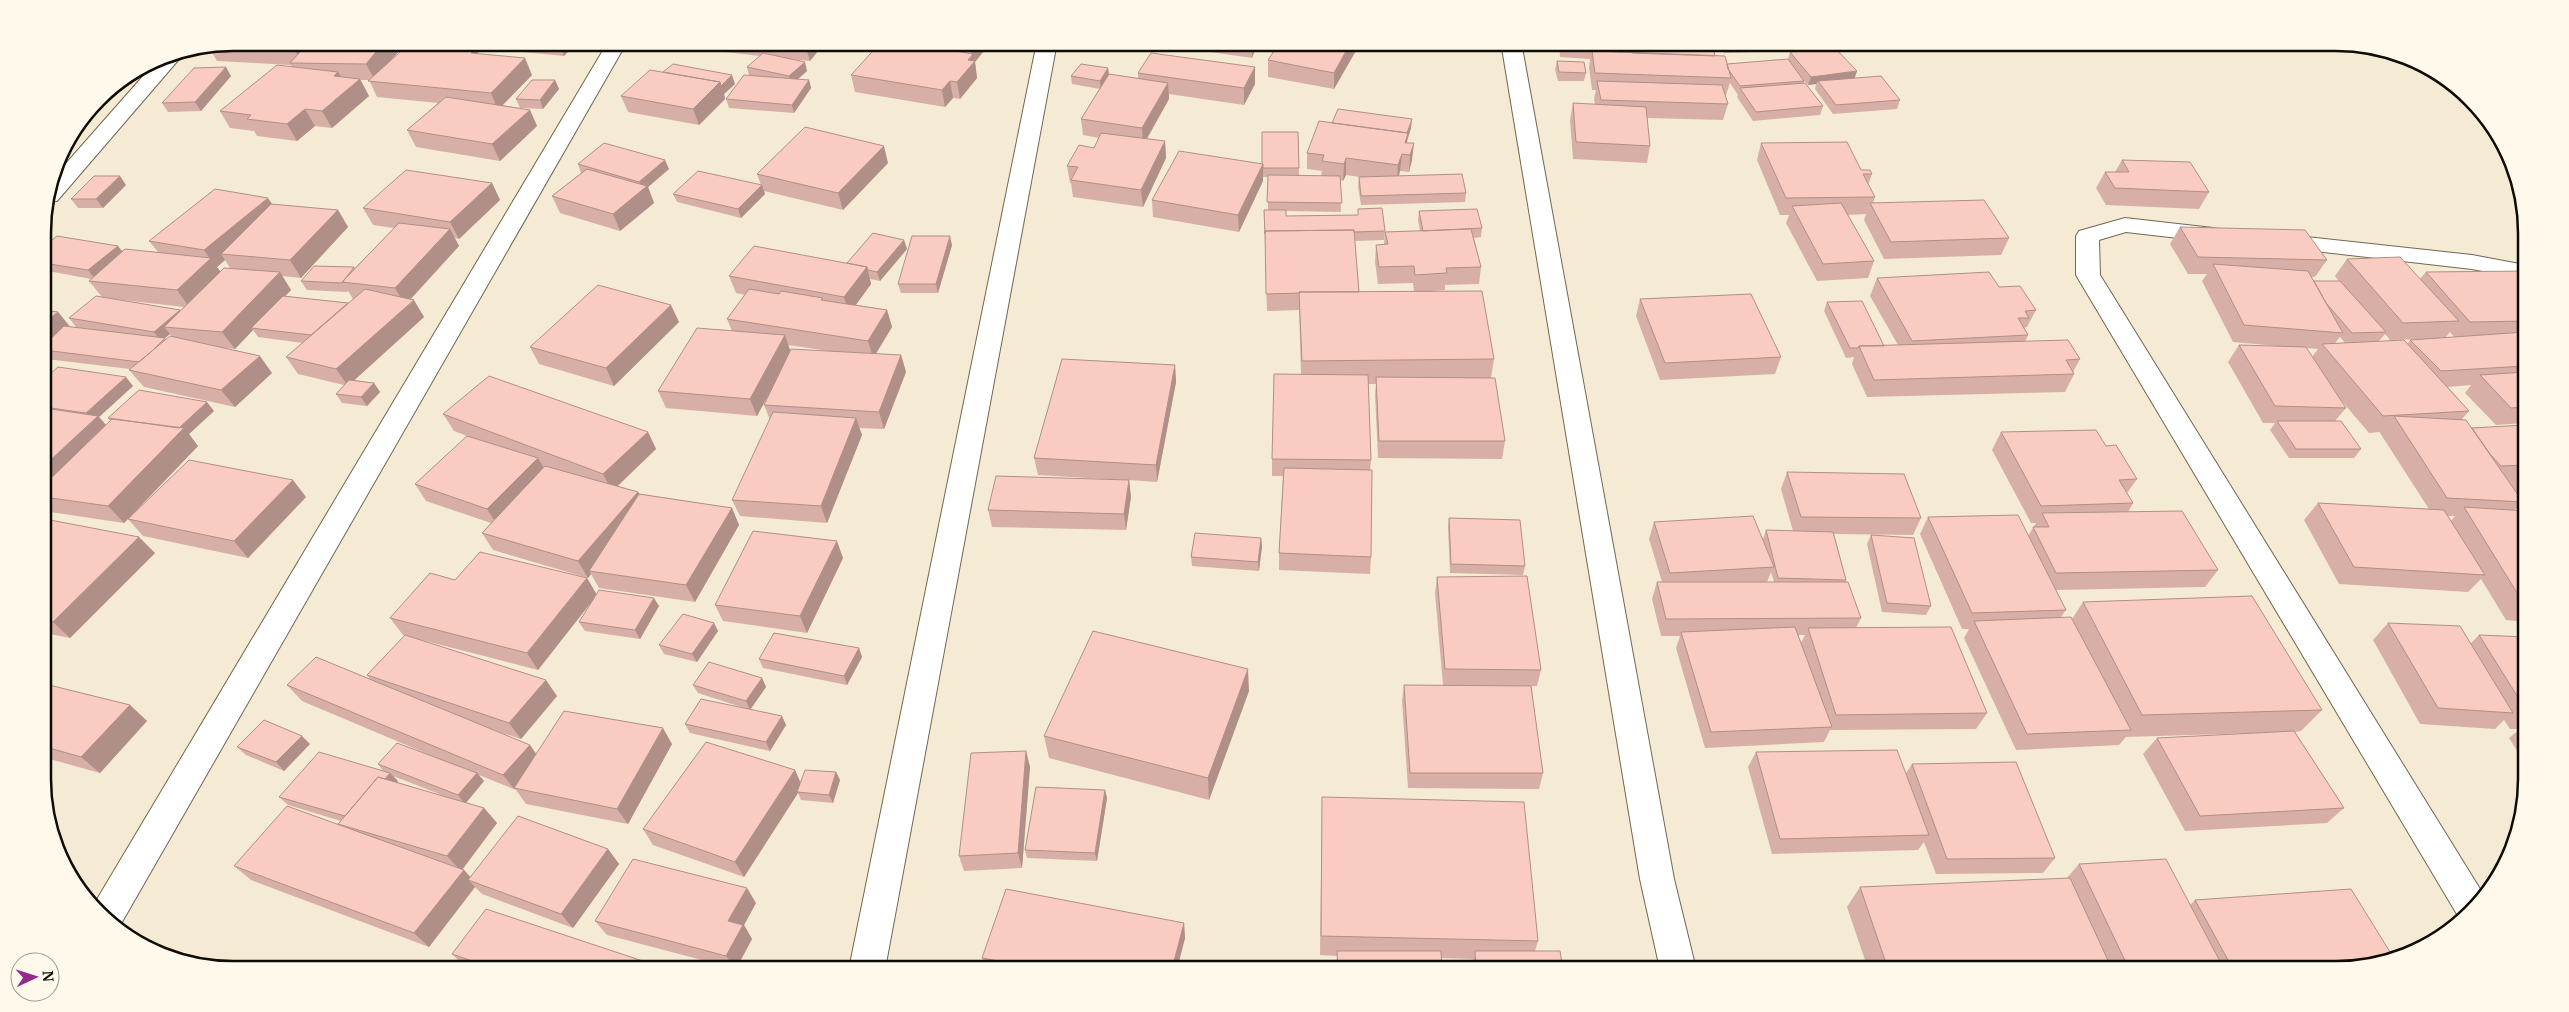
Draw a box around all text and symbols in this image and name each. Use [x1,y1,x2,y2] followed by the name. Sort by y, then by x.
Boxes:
[10,952,60,1002] north arrow
[39,970,57,982] text: N

